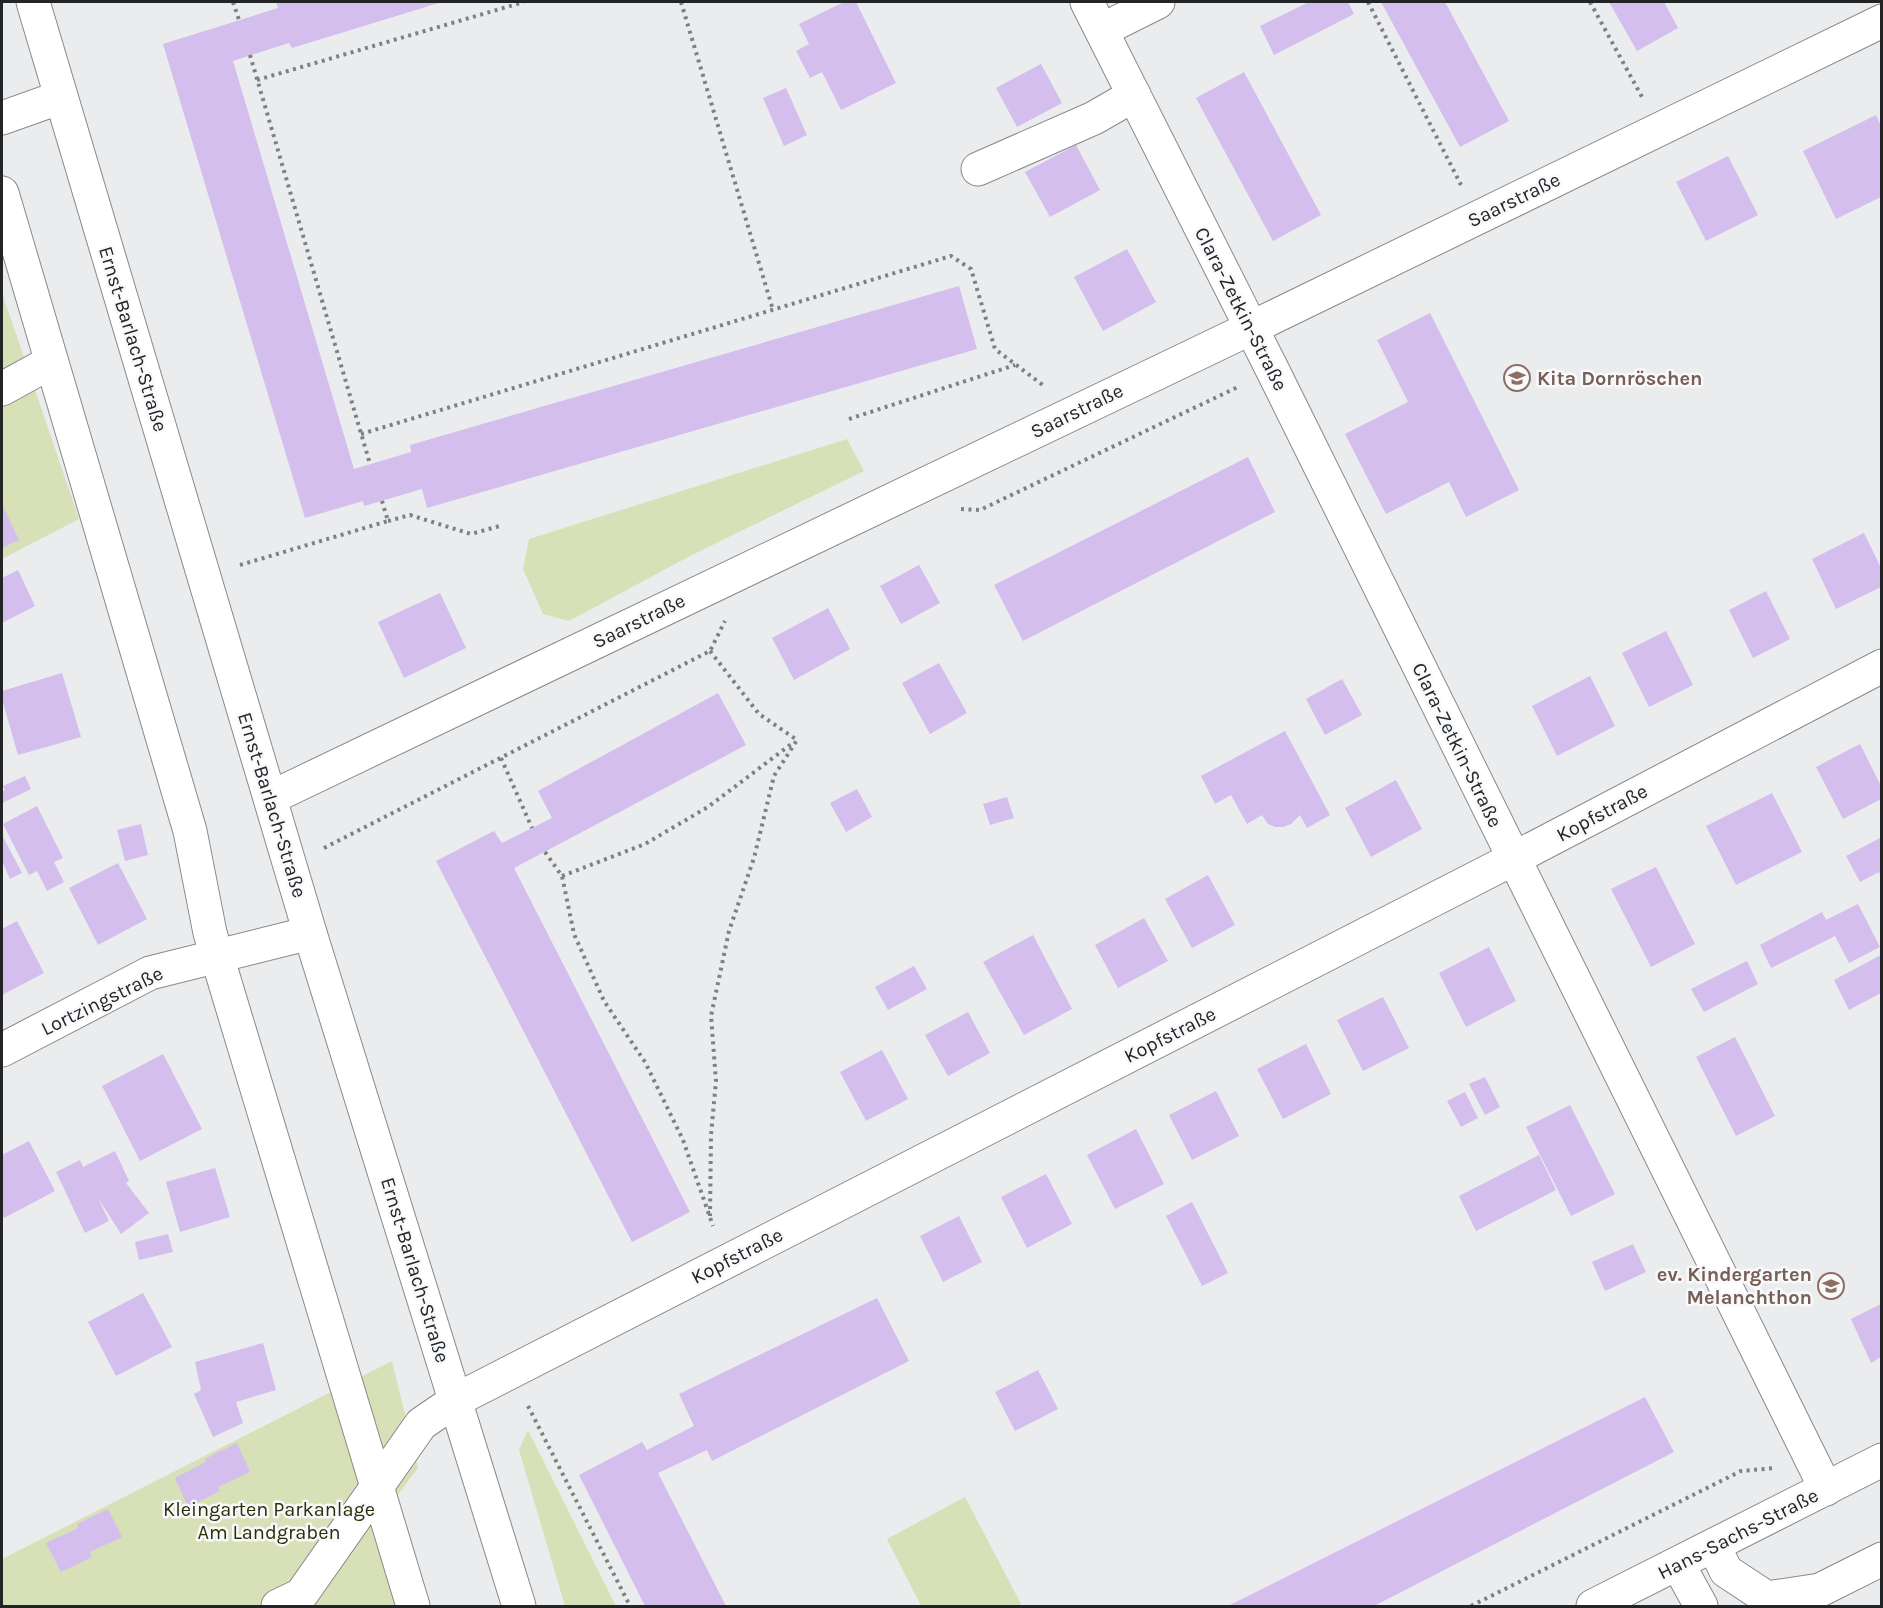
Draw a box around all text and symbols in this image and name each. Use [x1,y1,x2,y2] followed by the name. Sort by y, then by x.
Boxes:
[1464,168,1564,232] street label: Saarstraße
[1190,223,1292,395] street label: Clara-Zetkin-Straße
[94,244,172,434] street label: Ernst-Barlach-Straße
[1502,363,1532,393] school or university icon: Kita Dornröschen
[1537,367,1702,390] place label: Kita Dornröschen
[1027,379,1127,443] street label: Saarstraße
[589,589,689,653] street label: Saarstraße
[1407,659,1507,831] street label: Clara-Zetkin-Straße
[233,710,311,900] street label: Ernst-Barlach-Straße
[1552,779,1652,847] street label: Kopfstraße
[37,962,167,1040] street label: Lortzingstraße
[1120,1002,1220,1068] street label: Kopfstraße
[376,1175,454,1365] street label: Ernst-Barlach-Straße
[687,1223,787,1289] street label: Kopfstraße
[1657,1263,1812,1309] place label: ev. Kindergarten Melanchthon
[1816,1271,1846,1301] school or university icon: ev. Kindergarten Melanchthon
[1654,1484,1822,1584] street label: Hans-Sachs-Straße
[163,1498,375,1544] park label: Kleingarten Parkanlage Am Landgraben

